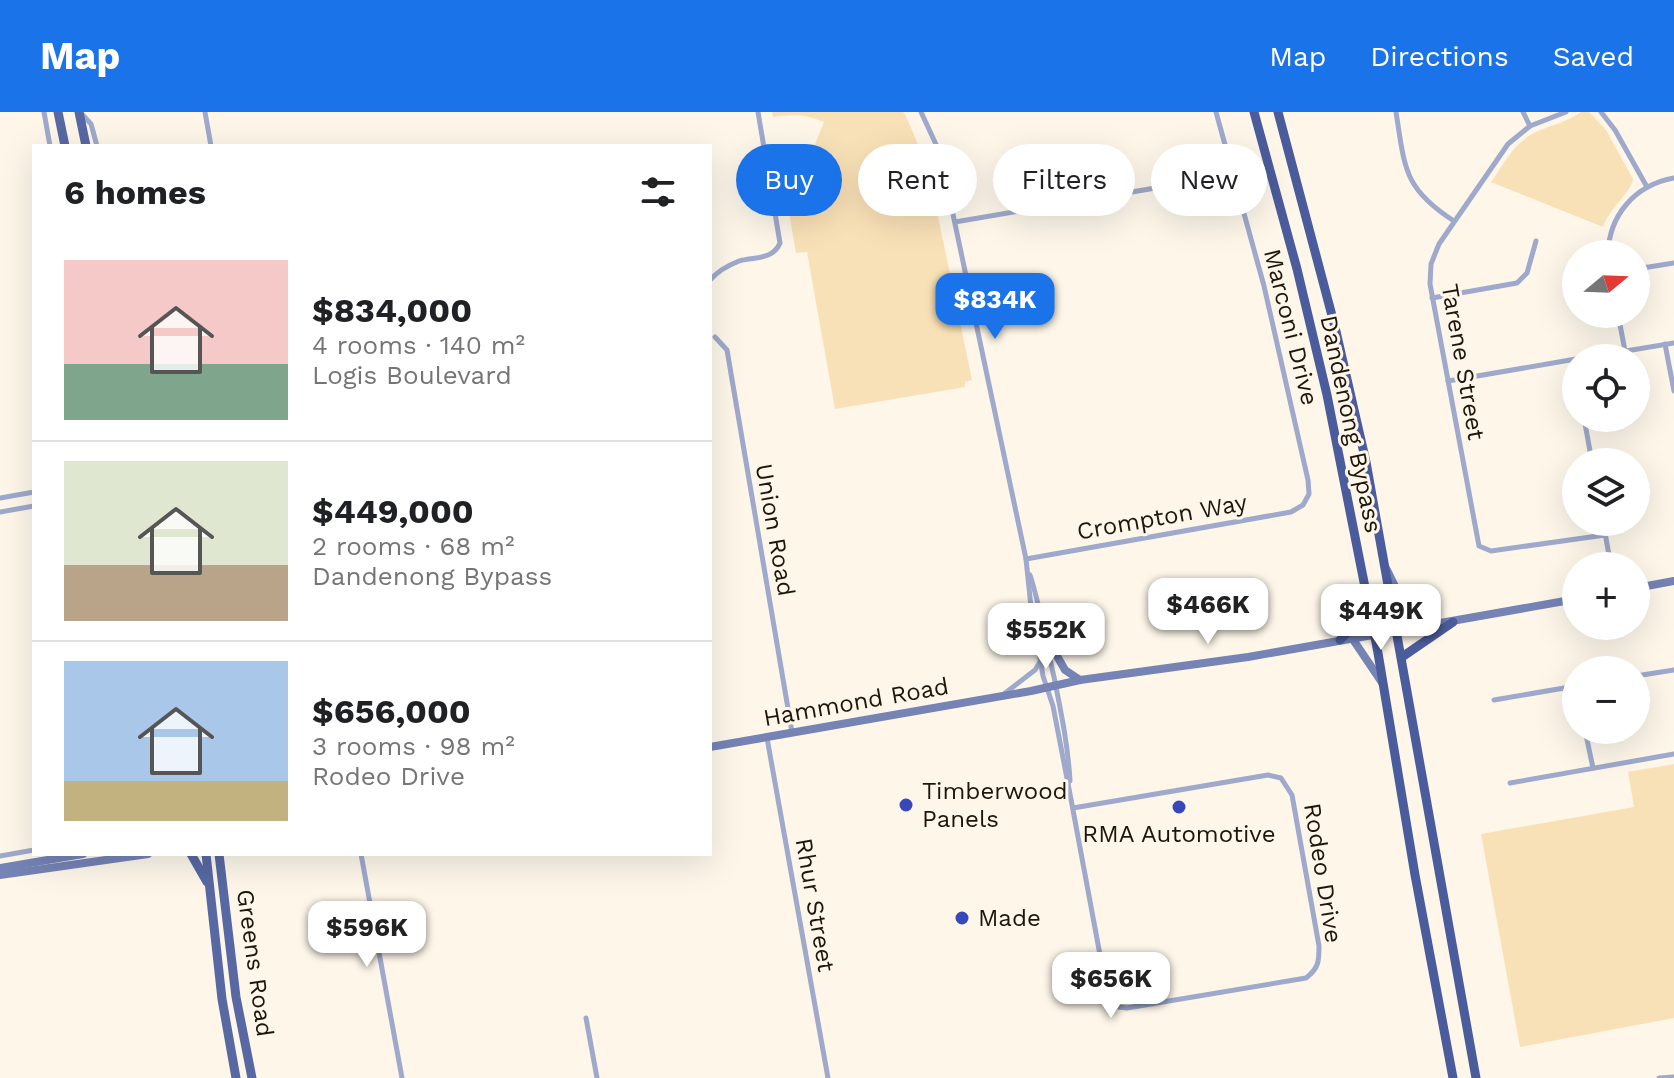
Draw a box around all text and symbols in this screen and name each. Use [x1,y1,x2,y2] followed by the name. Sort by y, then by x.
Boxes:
[40,34,120,78] text: Map
[1269,40,1326,73] text: Map
[1370,40,1509,73] text: Directions
[1553,40,1634,73] text: Saved
[736,144,842,216] chip: Buy
[858,144,977,216] chip: Rent
[993,144,1135,216] chip: Filters
[1151,144,1267,216] chip: New
[636,170,680,214] icon: filters
[64,172,206,212] text: 6 homes
[1562,240,1650,328] north arrow
[1562,240,1650,744] map controls
[1258,246,1324,408] street label: Marconi Drive
[939,273,1051,341] pin: $834K
[1435,282,1491,442] street label: Tarene Street
[954,284,1037,314] text: $834K
[312,290,472,330] text: $834,000
[128,292,224,388] icon: home
[1314,313,1388,535] street label: Dandenong Bypass
[312,330,525,360] text: 4 rooms · 140 m²
[1562,344,1650,432] button: locate
[312,360,512,390] text: Logis Boulevard
[1562,448,1650,536] button: layers
[750,462,800,598] street label: Union Road
[1075,488,1250,546] street label: Crompton Way
[312,491,474,531] text: $449,000
[128,493,224,589] icon: home
[312,531,514,561] text: 2 rooms · 68 m²
[1562,552,1650,640] button: +
[312,561,552,591] text: Dandenong Bypass
[1152,578,1264,646] pin: $466K
[1325,584,1437,652] pin: $449K
[1166,589,1250,619] text: $466K
[1339,595,1423,625] text: $449K
[990,603,1102,671] pin: $552K
[1006,614,1086,644] text: $552K
[1562,656,1650,744] button: −
[761,672,951,732] street label: Hammond Road
[312,691,471,731] text: $656,000
[128,693,224,789] icon: home
[312,731,515,761] text: 3 rooms · 98 m²
[312,761,465,791] text: Rodeo Drive
[922,777,1068,833] place label: Timberwood Panels
[897,796,915,814] marker: Timberwood Panels
[1170,798,1188,816] marker: RMA Automotive
[1298,801,1348,945] street label: Rodeo Drive
[1082,820,1276,848] place label: RMA Automotive
[789,836,841,974] street label: Rhur Street
[231,887,279,1039] street label: Greens Road
[311,901,423,969] pin: $596K
[978,904,1041,932] place label: Made
[953,909,971,927] marker: Made
[326,912,408,942] text: $596K
[1055,952,1167,1020] pin: $656K
[1070,963,1152,993] text: $656K

